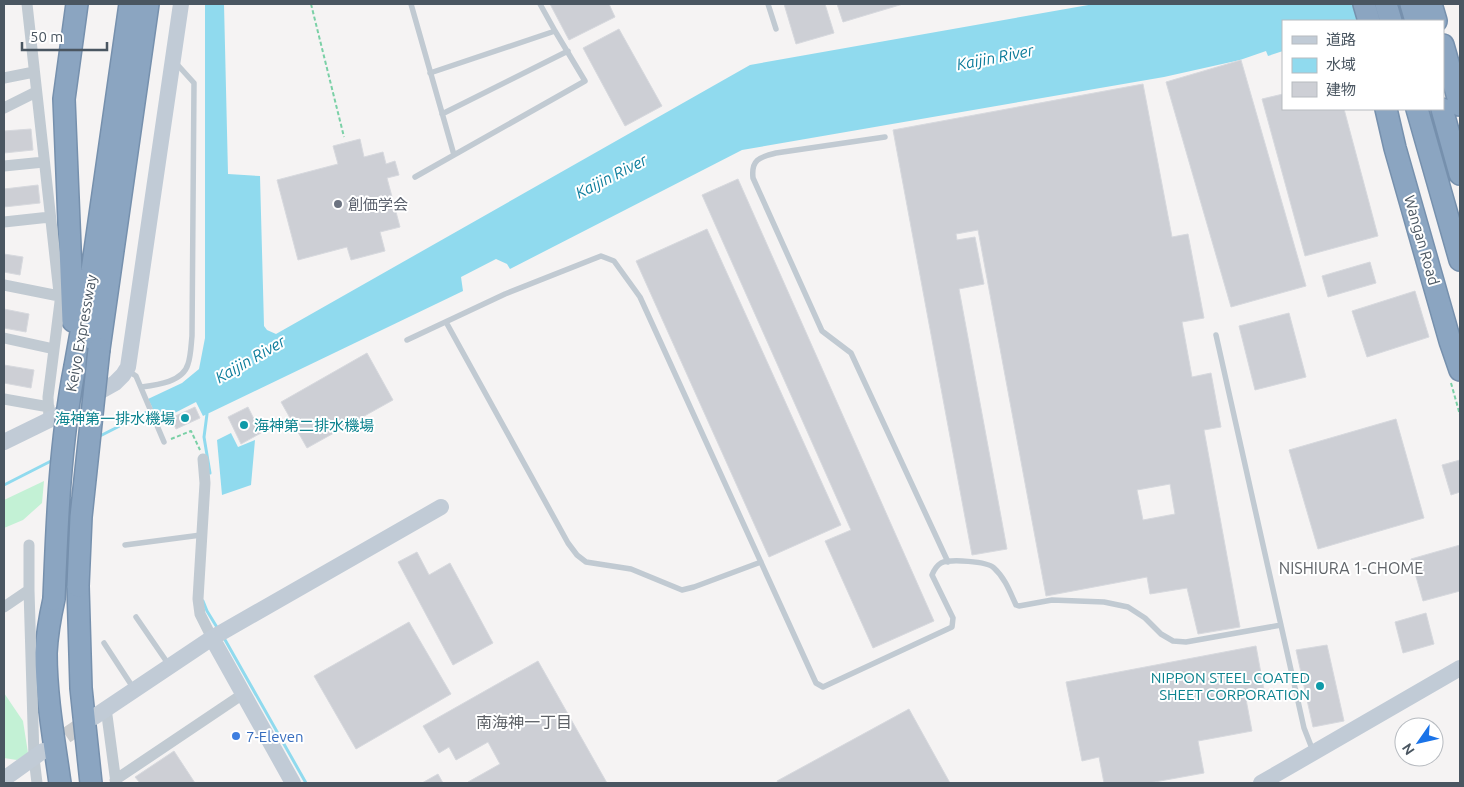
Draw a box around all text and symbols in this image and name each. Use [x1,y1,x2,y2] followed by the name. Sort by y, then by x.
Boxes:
[22,20,108,52] scale bar
[1282,20,1444,110] legend
[30,28,63,45] text: 50 m
[1326,31,1356,48] text: 道路
[955,41,1036,73] water label: Kaijin River
[1326,56,1356,73] text: 水域
[1326,81,1356,98] text: 建物
[572,150,651,202] water label: Kaijin River
[1401,193,1443,287] street label: Wangan Road
[348,196,408,213] place label: 創価学会
[332,198,344,210] marker: 創価学会
[62,273,100,393] street label: Keiyo Expressway
[212,331,289,386] water label: Kaijin River
[55,410,175,427] place label: 海神第一排水機場
[179,412,191,424] marker: 海神第一排水機場
[254,417,374,434] place label: 海神第二排水機場
[238,419,250,431] marker: 海神第二排水機場
[1279,559,1423,577] district label: NISHIURA 1-CHOME
[1151,669,1310,703] place label: NIPPON STEEL COATED SHEET CORPORATION
[1314,680,1326,692] marker: NIPPON STEEL COATED SHEET CORPORATION
[476,713,572,731] district label: 南海神一丁目
[1394,717,1444,767] north arrow
[246,728,304,745] place label: 7-Eleven
[230,730,242,742] marker: 7-Eleven
[1399,740,1418,758] text: N

